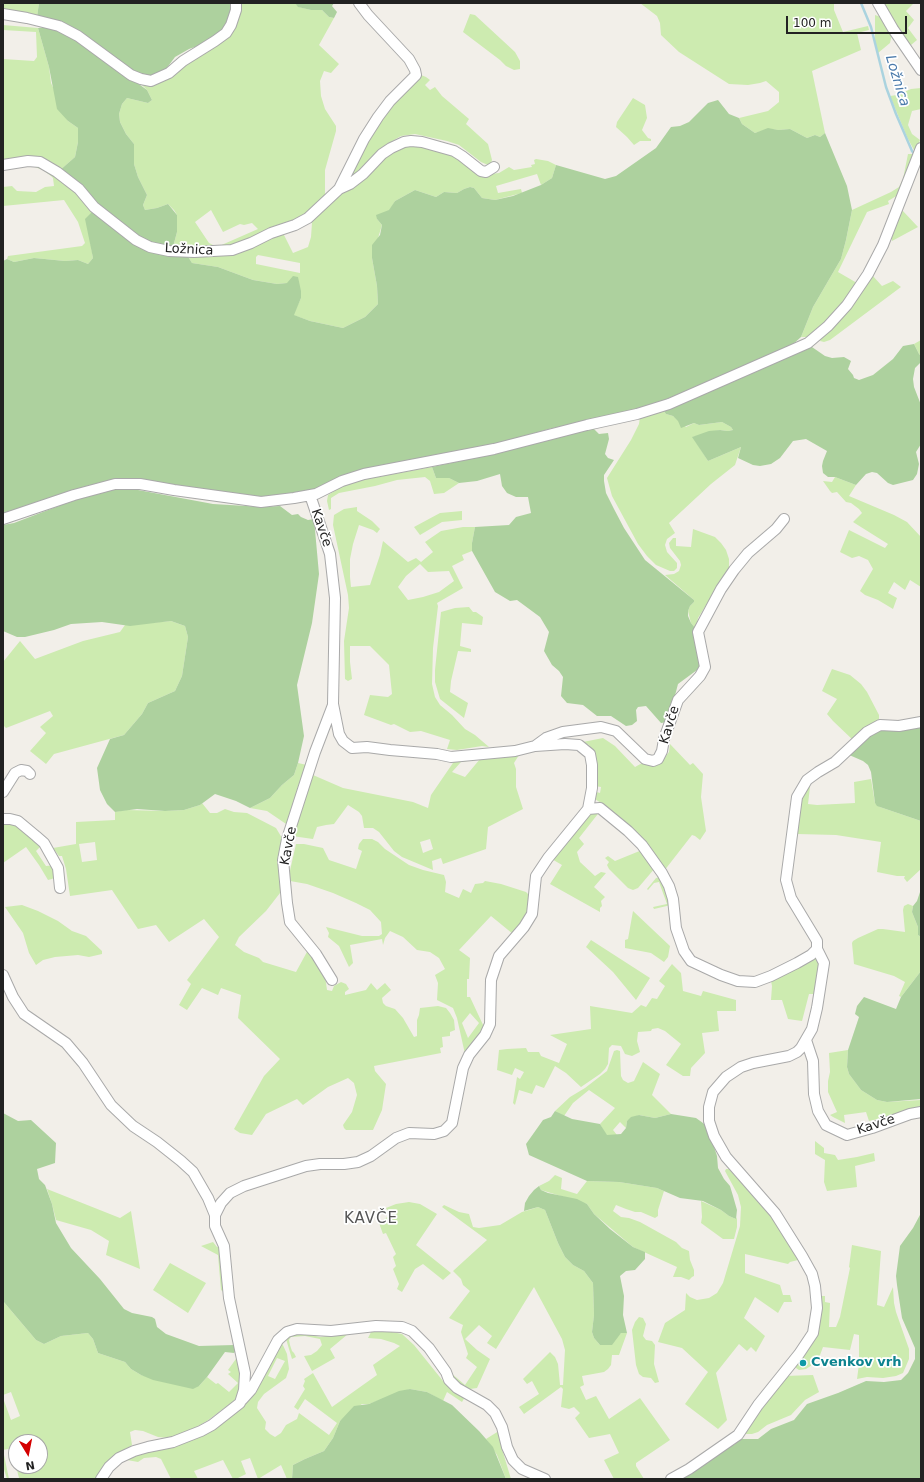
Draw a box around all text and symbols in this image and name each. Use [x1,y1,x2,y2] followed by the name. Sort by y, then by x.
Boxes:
[788,8,909,34] scale bar
[793,16,831,30] text: 100 m
[881,53,913,109] water label: Ložnica
[164,241,214,259] street label: Ložnica
[307,507,335,549] street label: Kavče
[657,704,683,746] street label: Kavče
[278,825,300,867] street label: Kavče
[855,1112,897,1138] street label: Kavče
[344,1210,398,1228] district label: KAVČE
[811,1355,901,1371] place label: Cvenkov vrh
[798,1358,808,1368] marker: Cvenkov vrh
[8,1434,48,1474] north arrow
[24,1458,36,1473] text: N

